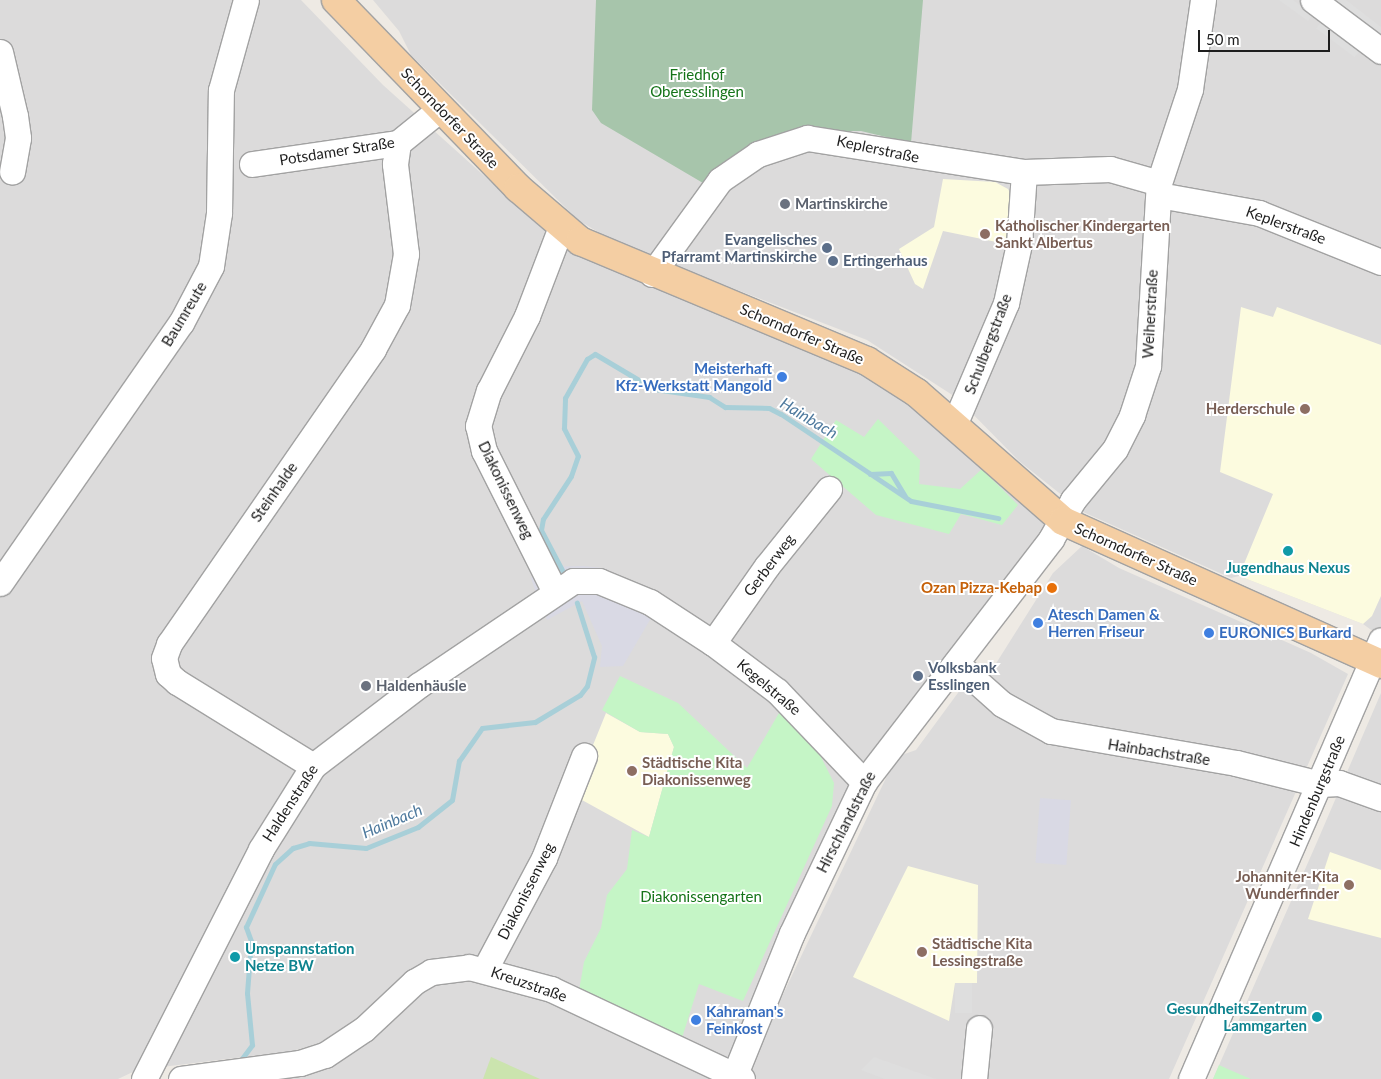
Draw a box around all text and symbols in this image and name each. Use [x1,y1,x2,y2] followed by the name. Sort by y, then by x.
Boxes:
[1201,20,1334,52] scale bar
[1206,30,1240,48] text: 50 m
[397,64,503,172] street label: Schorndorfer Straße
[650,65,744,100] park label: Friedhof Oberesslingen
[835,131,921,167] street label: Keplerstraße
[278,133,396,169] street label: Potsdamer Straße
[795,195,888,213] place label: Martinskirche
[779,198,791,210] marker: Martinskirche
[1244,202,1328,248] street label: Keplerstraße
[995,216,1170,251] place label: Katholischer Kindergarten Sankt Albertus
[979,228,991,240] marker: Katholischer Kindergarten Sankt Albertus
[662,230,817,265] place label: Evangelisches Pfarramt Martinskirche
[821,242,833,254] marker: Evangelisches Pfarramt Martinskirche
[843,252,928,270] place label: Ertingerhaus
[827,255,839,267] marker: Ertingerhaus
[1139,269,1161,359] street label: Weiherstraße
[158,278,210,350] street label: Baumreute
[961,291,1015,397] street label: Schulbergstraße
[737,300,867,368] street label: Schorndorfer Straße
[616,359,772,394] place label: Meisterhaft Kfz-Werkstatt Mangold
[776,371,788,383] marker: Meisterhaft Kfz-Werkstatt Mangold
[777,393,841,443] water label: Hainbach
[1206,400,1295,418] place label: Herderschule
[1299,403,1311,415] marker: Herderschule
[475,438,537,542] street label: Diakonissenweg
[247,459,301,525] street label: Steinhalde
[1072,519,1200,589] street label: Schorndorfer Straße
[740,530,798,600] street label: Gerberweg
[1282,545,1294,557] marker: Jugendhaus Nexus
[1226,559,1350,577] place label: Jugendhaus Nexus
[921,579,1042,597] place label: Ozan Pizza-Kebap
[1046,582,1058,594] marker: Ozan Pizza-Kebap
[1048,605,1160,640] place label: Atesch Damen & Herren Friseur
[1032,617,1044,629] marker: Atesch Damen & Herren Friseur
[1219,624,1352,642] place label: EURONICS Burkard
[1203,627,1215,639] marker: EURONICS Burkard
[733,655,805,719] street label: Kegelstraße
[928,658,997,693] place label: Volksbank Esslingen
[912,670,924,682] marker: Volksbank Esslingen
[376,677,467,695] place label: Haldenhäusle
[360,680,372,692] marker: Haldenhäusle
[1285,733,1349,849] street label: Hindenburgstraße
[1107,735,1211,769] street label: Hainbachstraße
[642,753,751,788] place label: Städtische Kita Diakonissenweg
[258,761,322,845] street label: Haldenstraße
[626,765,638,777] marker: Städtische Kita Diakonissenweg
[813,768,879,876] street label: Hirschlandstraße
[359,800,425,842] water label: Hainbach
[494,839,558,943] street label: Diakonissenweg
[1236,867,1339,902] place label: Johanniter-Kita Wunderfinder
[1343,879,1355,891] marker: Johanniter-Kita Wunderfinder
[640,888,762,906] park label: Diakonissengarten
[932,934,1032,969] place label: Städtische Kita Lessingstraße
[245,939,355,974] place label: Umspannstation Netze BW
[916,946,928,958] marker: Städtische Kita Lessingstraße
[229,951,241,963] marker: Umspannstation Netze BW
[489,963,569,1005] street label: Kreuzstraße
[1167,999,1307,1034] place label: GesundheitsZentrum Lammgarten
[706,1002,783,1037] place label: Kahraman's Feinkost
[1311,1011,1323,1023] marker: GesundheitsZentrum Lammgarten
[690,1014,702,1026] marker: Kahraman's Feinkost

